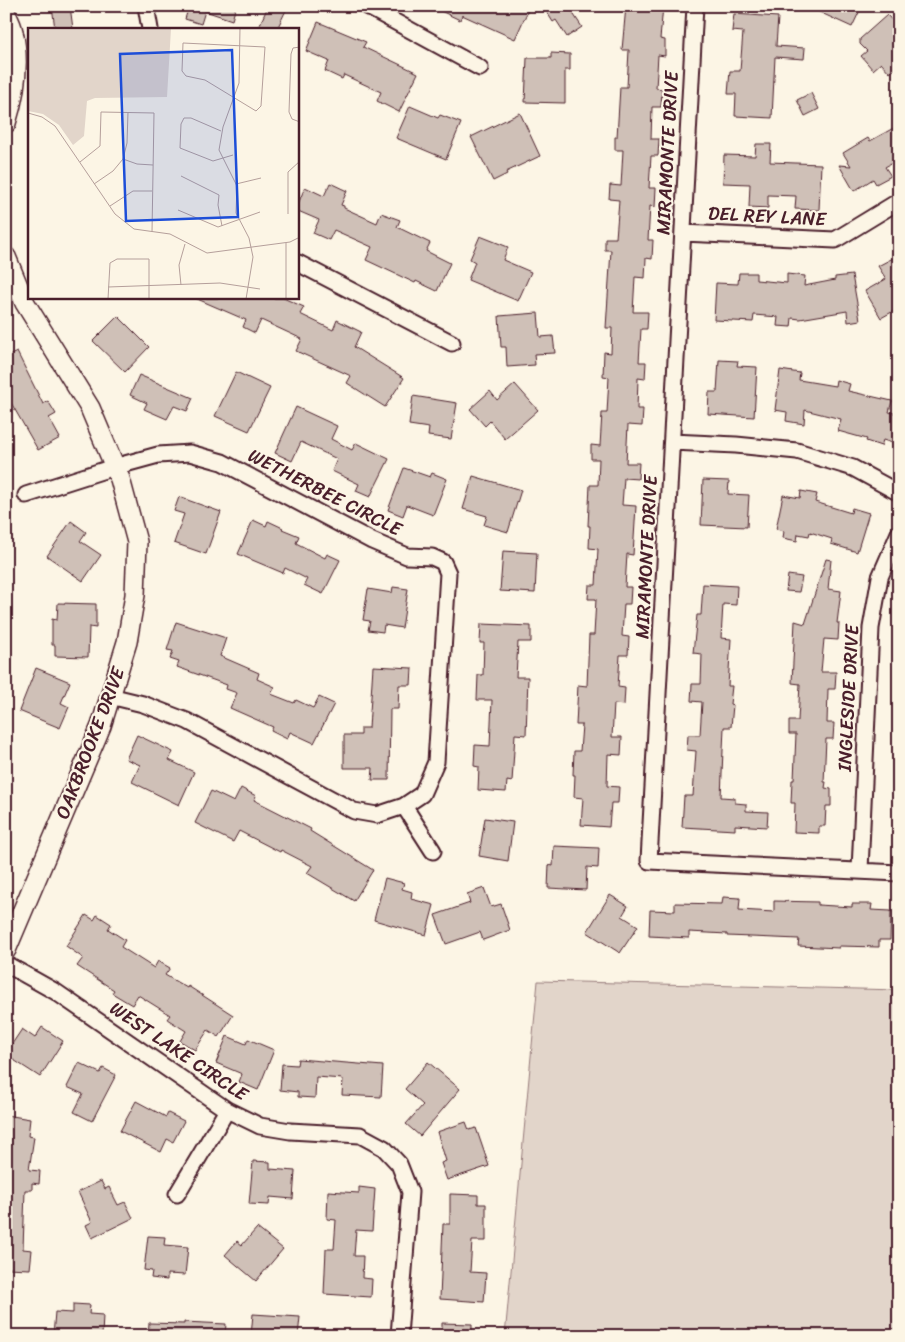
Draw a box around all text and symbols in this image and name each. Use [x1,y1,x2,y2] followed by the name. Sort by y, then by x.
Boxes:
[28,28,299,299] inset map
[646,69,688,236] street label: MIRAMONTE DRIVE
[707,196,828,236] street label: DEL REY LANE
[242,439,409,546] street label: WETHERBEE CIRCLE
[625,473,667,640] street label: MIRAMONTE DRIVE
[828,622,868,773] street label: INGLESIDE DRIVE
[46,661,135,824] street label: OAKBROOKE DRIVE
[103,992,256,1111] street label: WEST LAKE CIRCLE

